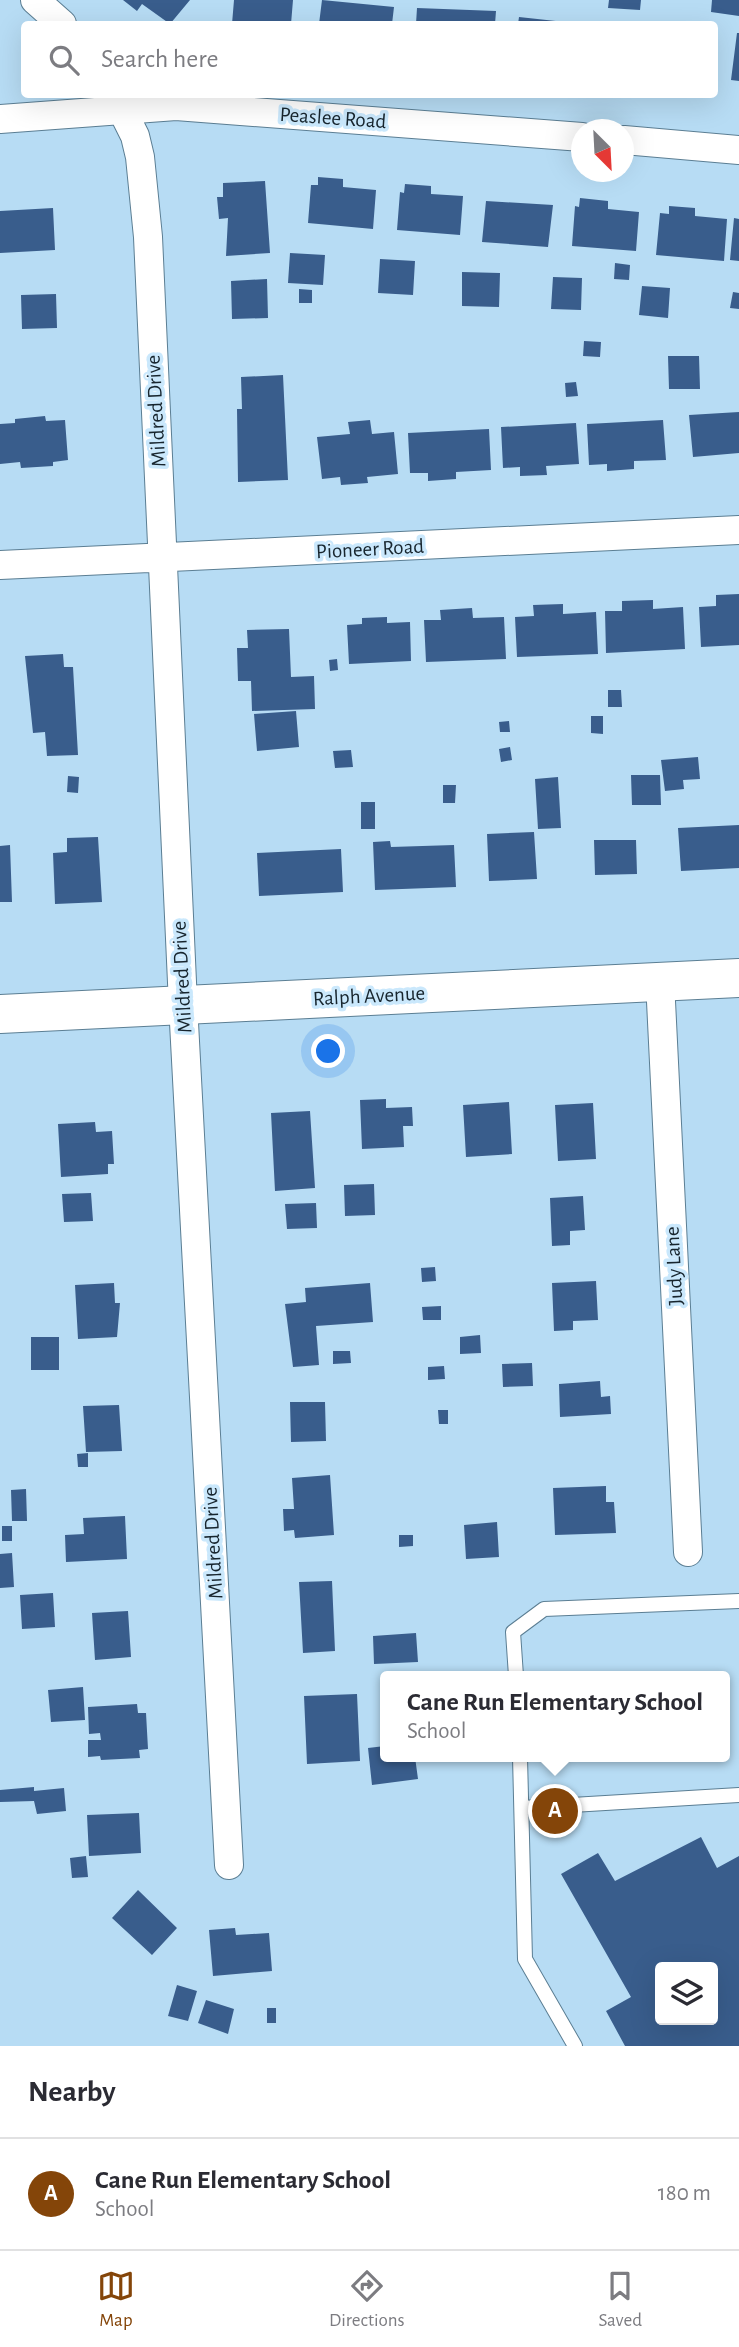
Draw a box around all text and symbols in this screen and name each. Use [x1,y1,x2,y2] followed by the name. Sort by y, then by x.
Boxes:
[21,21,718,98] search box
[45,41,83,79] icon: search
[101,46,219,72] text: Search here
[279,104,387,132] street label: Peaslee Road
[571,119,634,182] north arrow
[143,354,169,468] street label: Mildred Drive
[315,536,425,562] street label: Pioneer Road
[169,920,195,1034] street label: Mildred Drive
[312,983,426,1009] street label: Ralph Avenue
[311,1034,345,1068] your location
[661,1226,687,1306] street label: Judy Lane
[200,1486,226,1600] street label: Mildred Drive
[380,1671,730,1762] popup
[407,1689,703,1715] text: Cane Run Elementary School
[407,1720,466,1743] text: School
[532,1785,578,1837] pin: A
[655,1962,718,2025] map controls
[655,1962,718,2025] button: layers
[28,2077,116,2107] text: Nearby
[95,2167,391,2193] text: Cane Run Elementary School
[44,2182,58,2205] text: A
[658,2182,711,2205] text: 180 m
[95,2198,154,2221] text: School
[97,2267,135,2332] tab: Map
[329,2267,405,2332] tab: Directions
[599,2267,642,2332] tab: Saved

